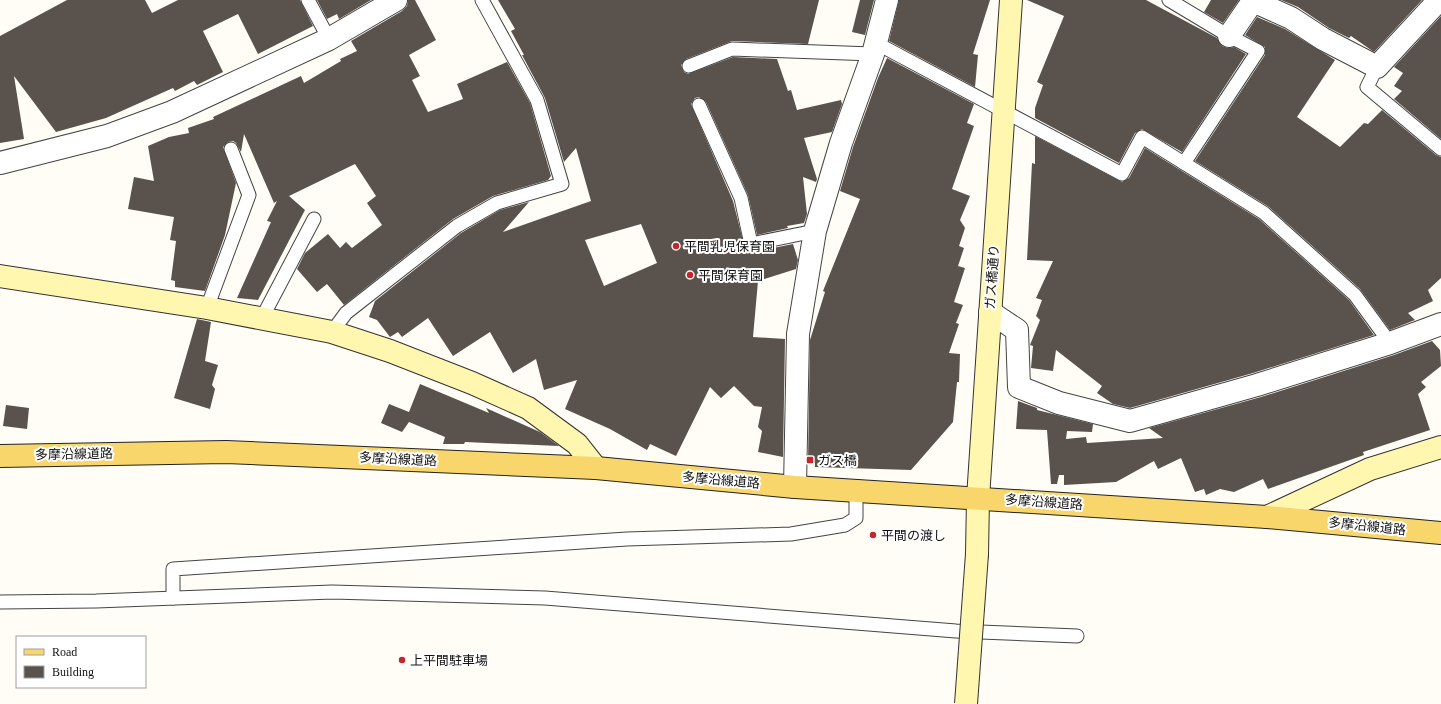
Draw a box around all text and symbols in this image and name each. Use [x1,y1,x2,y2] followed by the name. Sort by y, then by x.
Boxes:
[684,239,775,254] place label: 平間乳児保育園
[671,241,681,251] marker: 平間乳児保育園
[982,244,1002,310] street label: ガス橋通り
[698,268,763,283] place label: 平間保育園
[685,270,695,280] marker: 平間保育園
[35,446,113,462] street label: 多摩沿線道路
[359,449,437,469] street label: 多摩沿線道路
[818,453,857,468] place label: ガス橋
[805,455,815,465] marker: ガス橋
[681,469,761,491] street label: 多摩沿線道路
[1005,492,1083,512] street label: 多摩沿線道路
[1327,514,1407,538] street label: 多摩沿線道路
[881,528,946,543] place label: 平間の渡し
[868,530,878,540] marker: 平間の渡し
[16,636,146,688] legend
[52,645,77,659] text: Road
[410,653,488,668] place label: 上平間駐車場
[397,655,407,665] marker: 上平間駐車場
[52,665,94,679] text: Building

